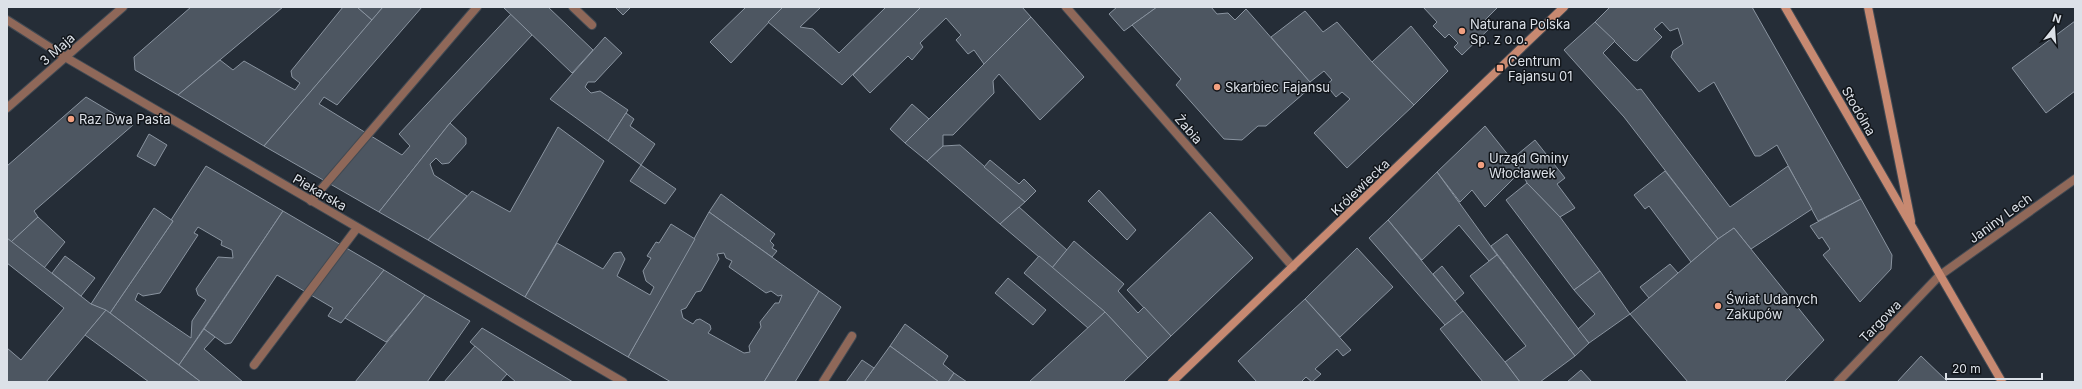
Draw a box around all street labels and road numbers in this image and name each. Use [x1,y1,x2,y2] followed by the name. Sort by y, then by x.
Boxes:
[36,29,78,69] street label: 3 Maja
[1839,84,1879,138] street label: Stodólna
[1172,111,1206,147] street label: Żabia
[1327,155,1393,219] street label: Królewiecka
[290,170,350,214] street label: Piekarska
[1965,190,2035,246] street label: Janiny Lech
[1856,296,1904,346] street label: Targowa

